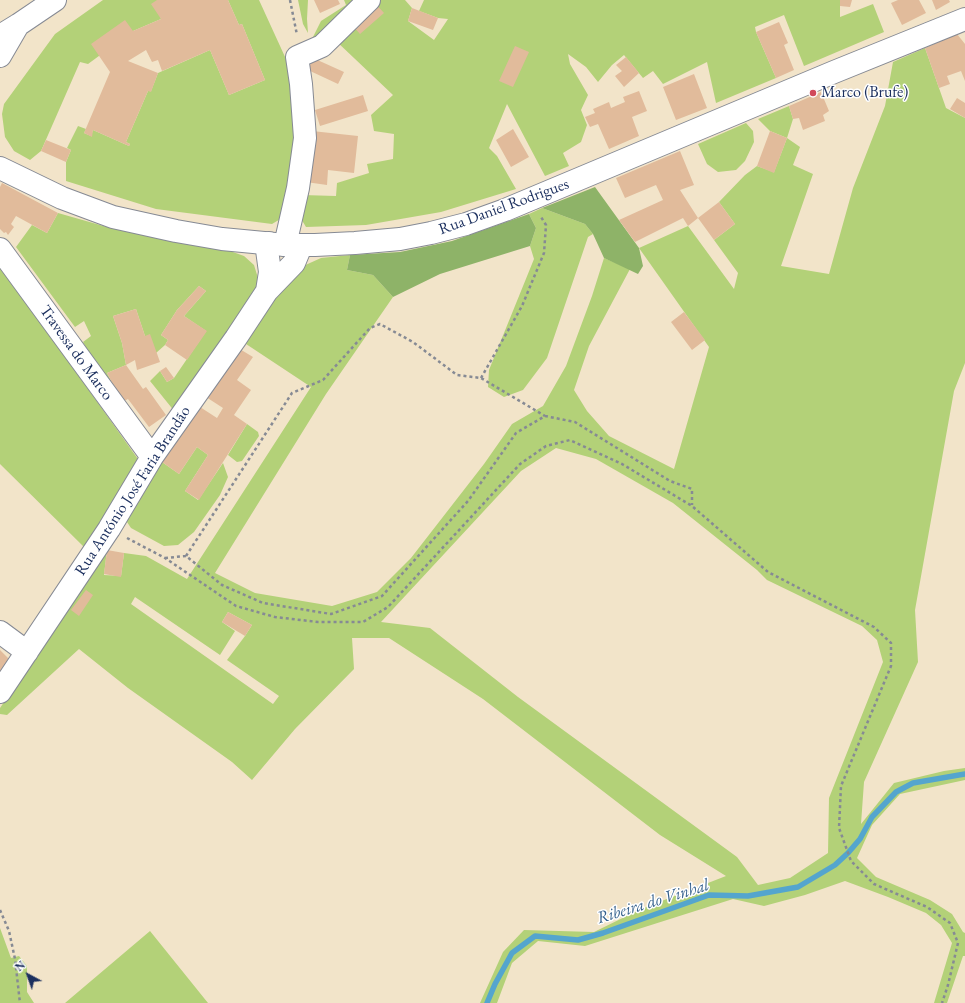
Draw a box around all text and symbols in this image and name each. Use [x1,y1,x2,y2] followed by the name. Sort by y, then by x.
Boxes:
[821,83,908,103] place label: Marco (Brufe)
[808,88,818,98] marker: Marco (Brufe)
[436,175,572,239] street label: Rua Daniel Rodrigues
[35,302,117,404] street label: Travessa do Marco
[71,403,195,579] street label: Rua António José Faria Brandão
[594,875,712,929] water label: Ribeira do Vinhal
[8,955,48,995] north arrow
[12,958,28,974] text: N

